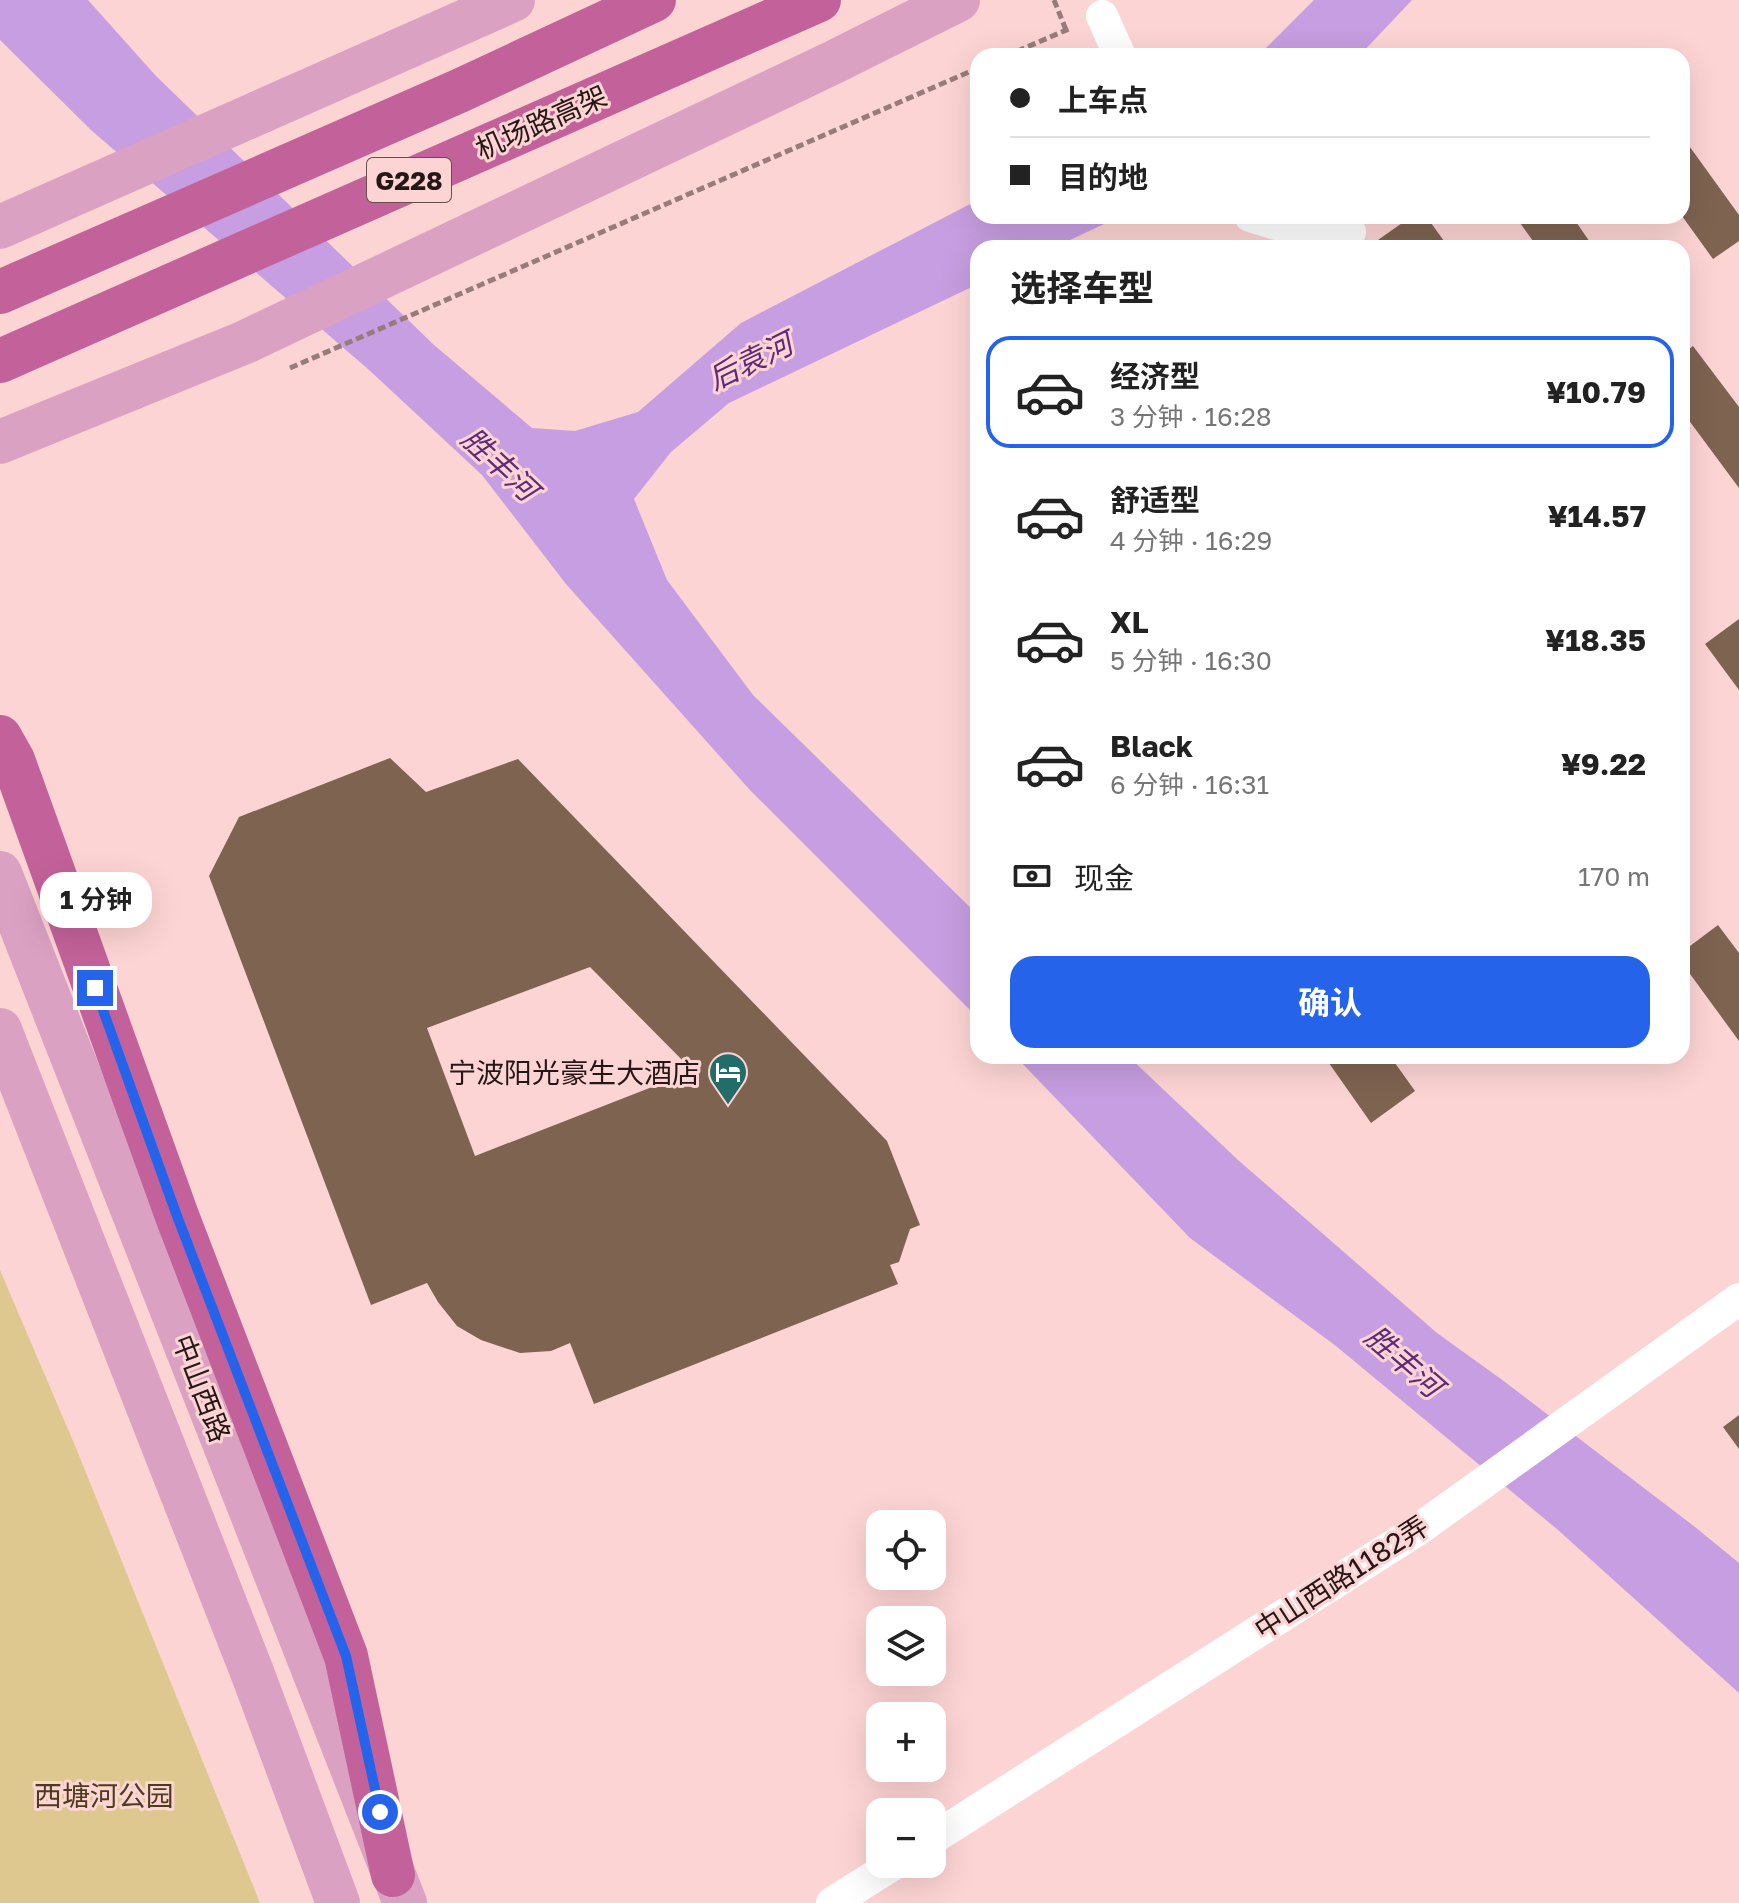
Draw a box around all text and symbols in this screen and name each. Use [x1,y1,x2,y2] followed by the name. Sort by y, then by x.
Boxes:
[470,78,612,166] street label: 机场路高架
[1058,82,1148,118] text: 上车点
[367,158,451,202] road number: G228
[1058,159,1148,195] text: 目的地
[1010,266,1154,309] text: 选择车型
[702,323,803,397] water label: 后袁河
[1014,356,1086,428] icon: car
[1110,358,1200,394] text: 经济型
[1546,374,1646,410] text: ¥10.79
[1110,401,1272,432] text: 3 分钟 · 16:28
[455,420,549,511] water label: 胜丰河
[1014,480,1086,552] icon: car
[1110,482,1200,518] text: 舒适型
[1548,498,1646,534] text: ¥14.57
[1110,525,1272,556] text: 4 分钟 · 16:29
[1014,604,1086,676] icon: car
[1110,604,1149,640] text: XL
[1545,622,1646,658] text: ¥18.35
[1110,645,1272,676] text: 5 分钟 · 16:30
[1014,728,1086,800] icon: car
[1110,728,1193,764] text: Black
[1561,746,1646,782] text: ¥9.22
[1110,769,1269,800] text: 6 分钟 · 16:31
[1010,854,1054,898] icon: cash
[1074,860,1134,896] text: 现金
[1578,861,1650,892] text: 170 m
[39,872,151,928] callout: 1 分钟
[60,884,132,915] text: 1 分钟
[1010,956,1650,1048] button: 确认
[77,970,113,1006] route end
[707,1051,749,1106] hotel icon: 宁波阳光豪生大酒店
[448,1056,700,1089] place label: 宁波阳光豪生大酒店
[1358,1318,1454,1407] water label: 胜丰河
[167,1330,237,1446] street label: 中山西路
[1248,1509,1434,1645] street label: 中山西路1182弄
[866,1510,946,1878] map controls
[866,1510,946,1590] button: locate
[866,1606,946,1686] button: layers
[866,1702,946,1782] button: +
[34,1779,174,1812] park label: 西塘河公园
[362,1794,398,1830] route start
[866,1798,946,1878] button: −

